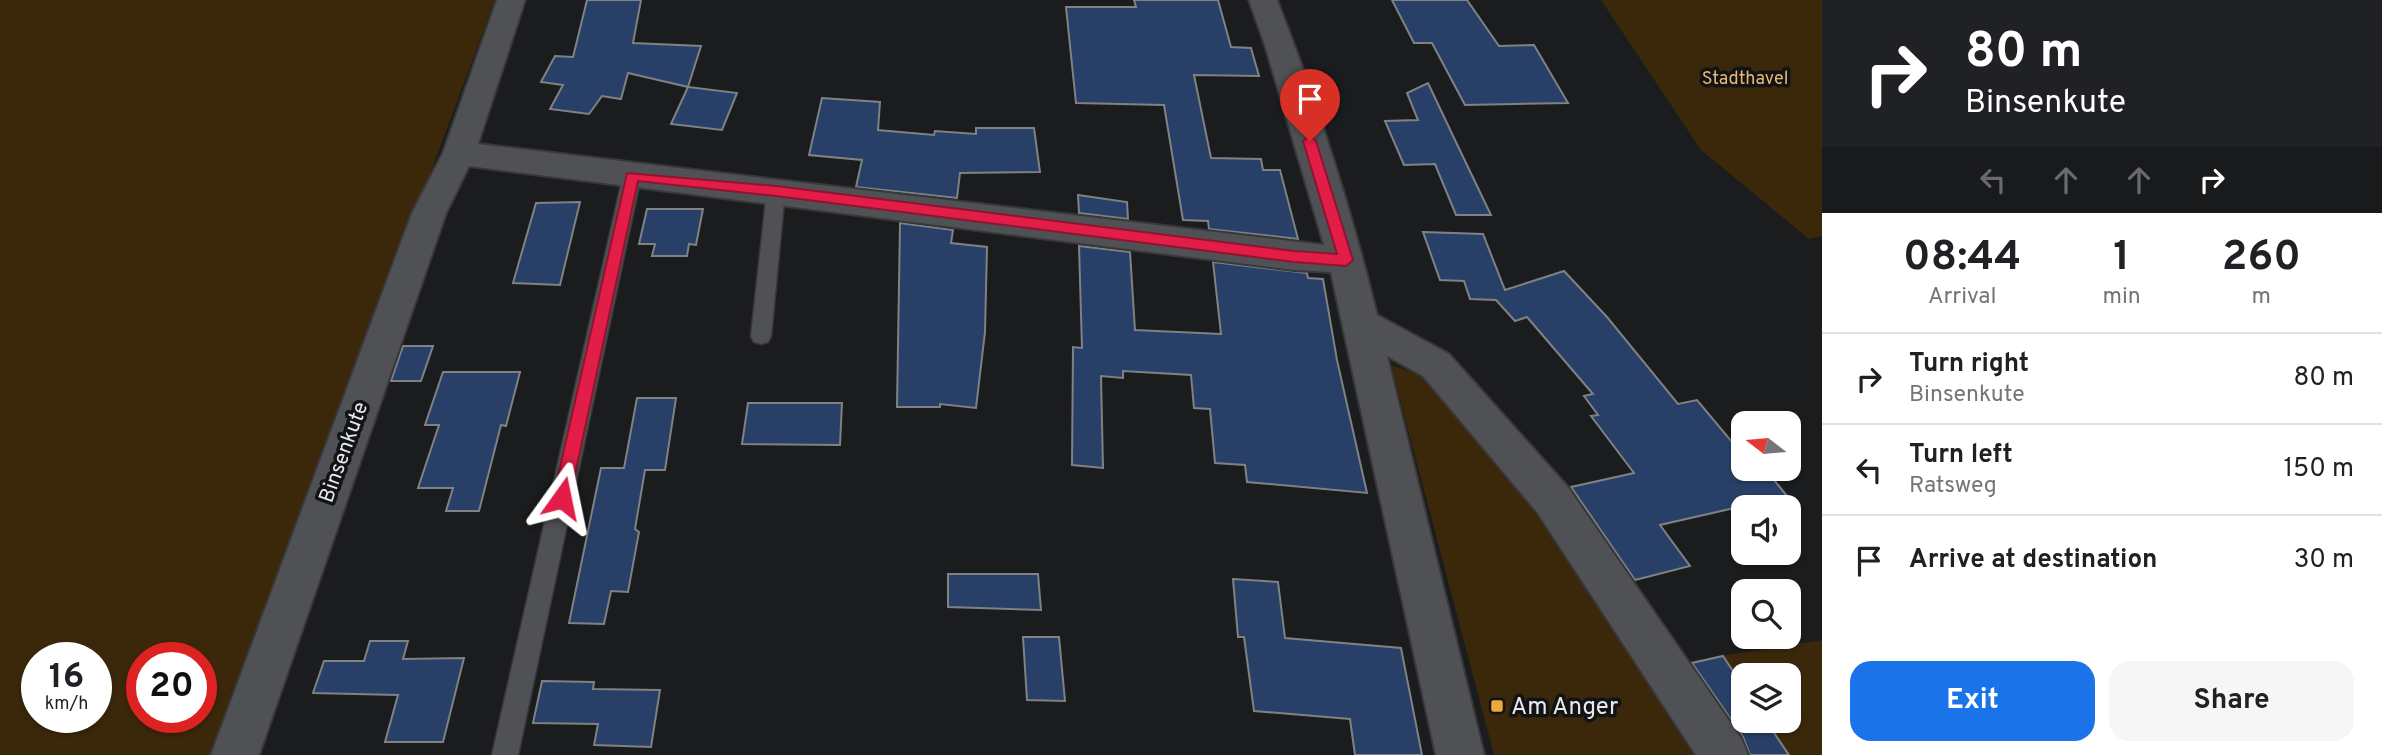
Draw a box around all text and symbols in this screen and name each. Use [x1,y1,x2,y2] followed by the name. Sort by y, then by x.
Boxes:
[1965,23,2082,85] text: 80 m
[1850,28,1941,119] icon: right
[1702,68,1788,91] park label: Stadthavel
[1280,69,1340,141] pin
[1291,80,1329,118] icon: arrive
[1965,84,2126,124] text: Binsenkute
[1974,161,2012,199] icon: left
[2047,161,2085,199] icon: ahead
[2120,161,2158,199] icon: ahead
[2193,161,2231,199] icon: right
[1903,232,2021,285] text: 08:44
[2113,232,2130,285] text: 1
[2222,232,2301,285] text: 260
[1928,283,1996,312] text: Arrival
[2102,283,2141,312] text: min
[2252,283,2271,312] text: m
[1909,348,2029,381] text: Turn right
[1850,360,1888,398] icon: right
[2294,362,2354,395] text: 80 m
[1909,381,2025,410] text: Binsenkute
[314,398,375,507] street label: Binsenkute
[1731,411,1801,481] north arrow
[1731,411,1801,733] map controls
[1909,439,2013,472] text: Turn left
[1850,451,1888,489] icon: left
[2283,453,2354,486] text: 150 m
[525,461,599,535] position arrow
[1909,472,1997,501] text: Ratsweg
[1731,495,1801,565] button: sound
[1850,542,1888,580] icon: arrive
[1909,544,2157,577] text: Arrive at destination
[2294,544,2354,577] text: 30 m
[1731,579,1801,649] button: search
[126,642,217,733] speed limit sign: 20
[49,656,84,700] text: 16
[1850,661,2095,741] button: Exit
[2109,661,2354,741] button: Share
[1731,663,1801,733] button: layers
[45,693,88,716] text: km/h
[1511,693,1618,723] place label: Am Anger
[1489,698,1505,714] marker: Am Anger

